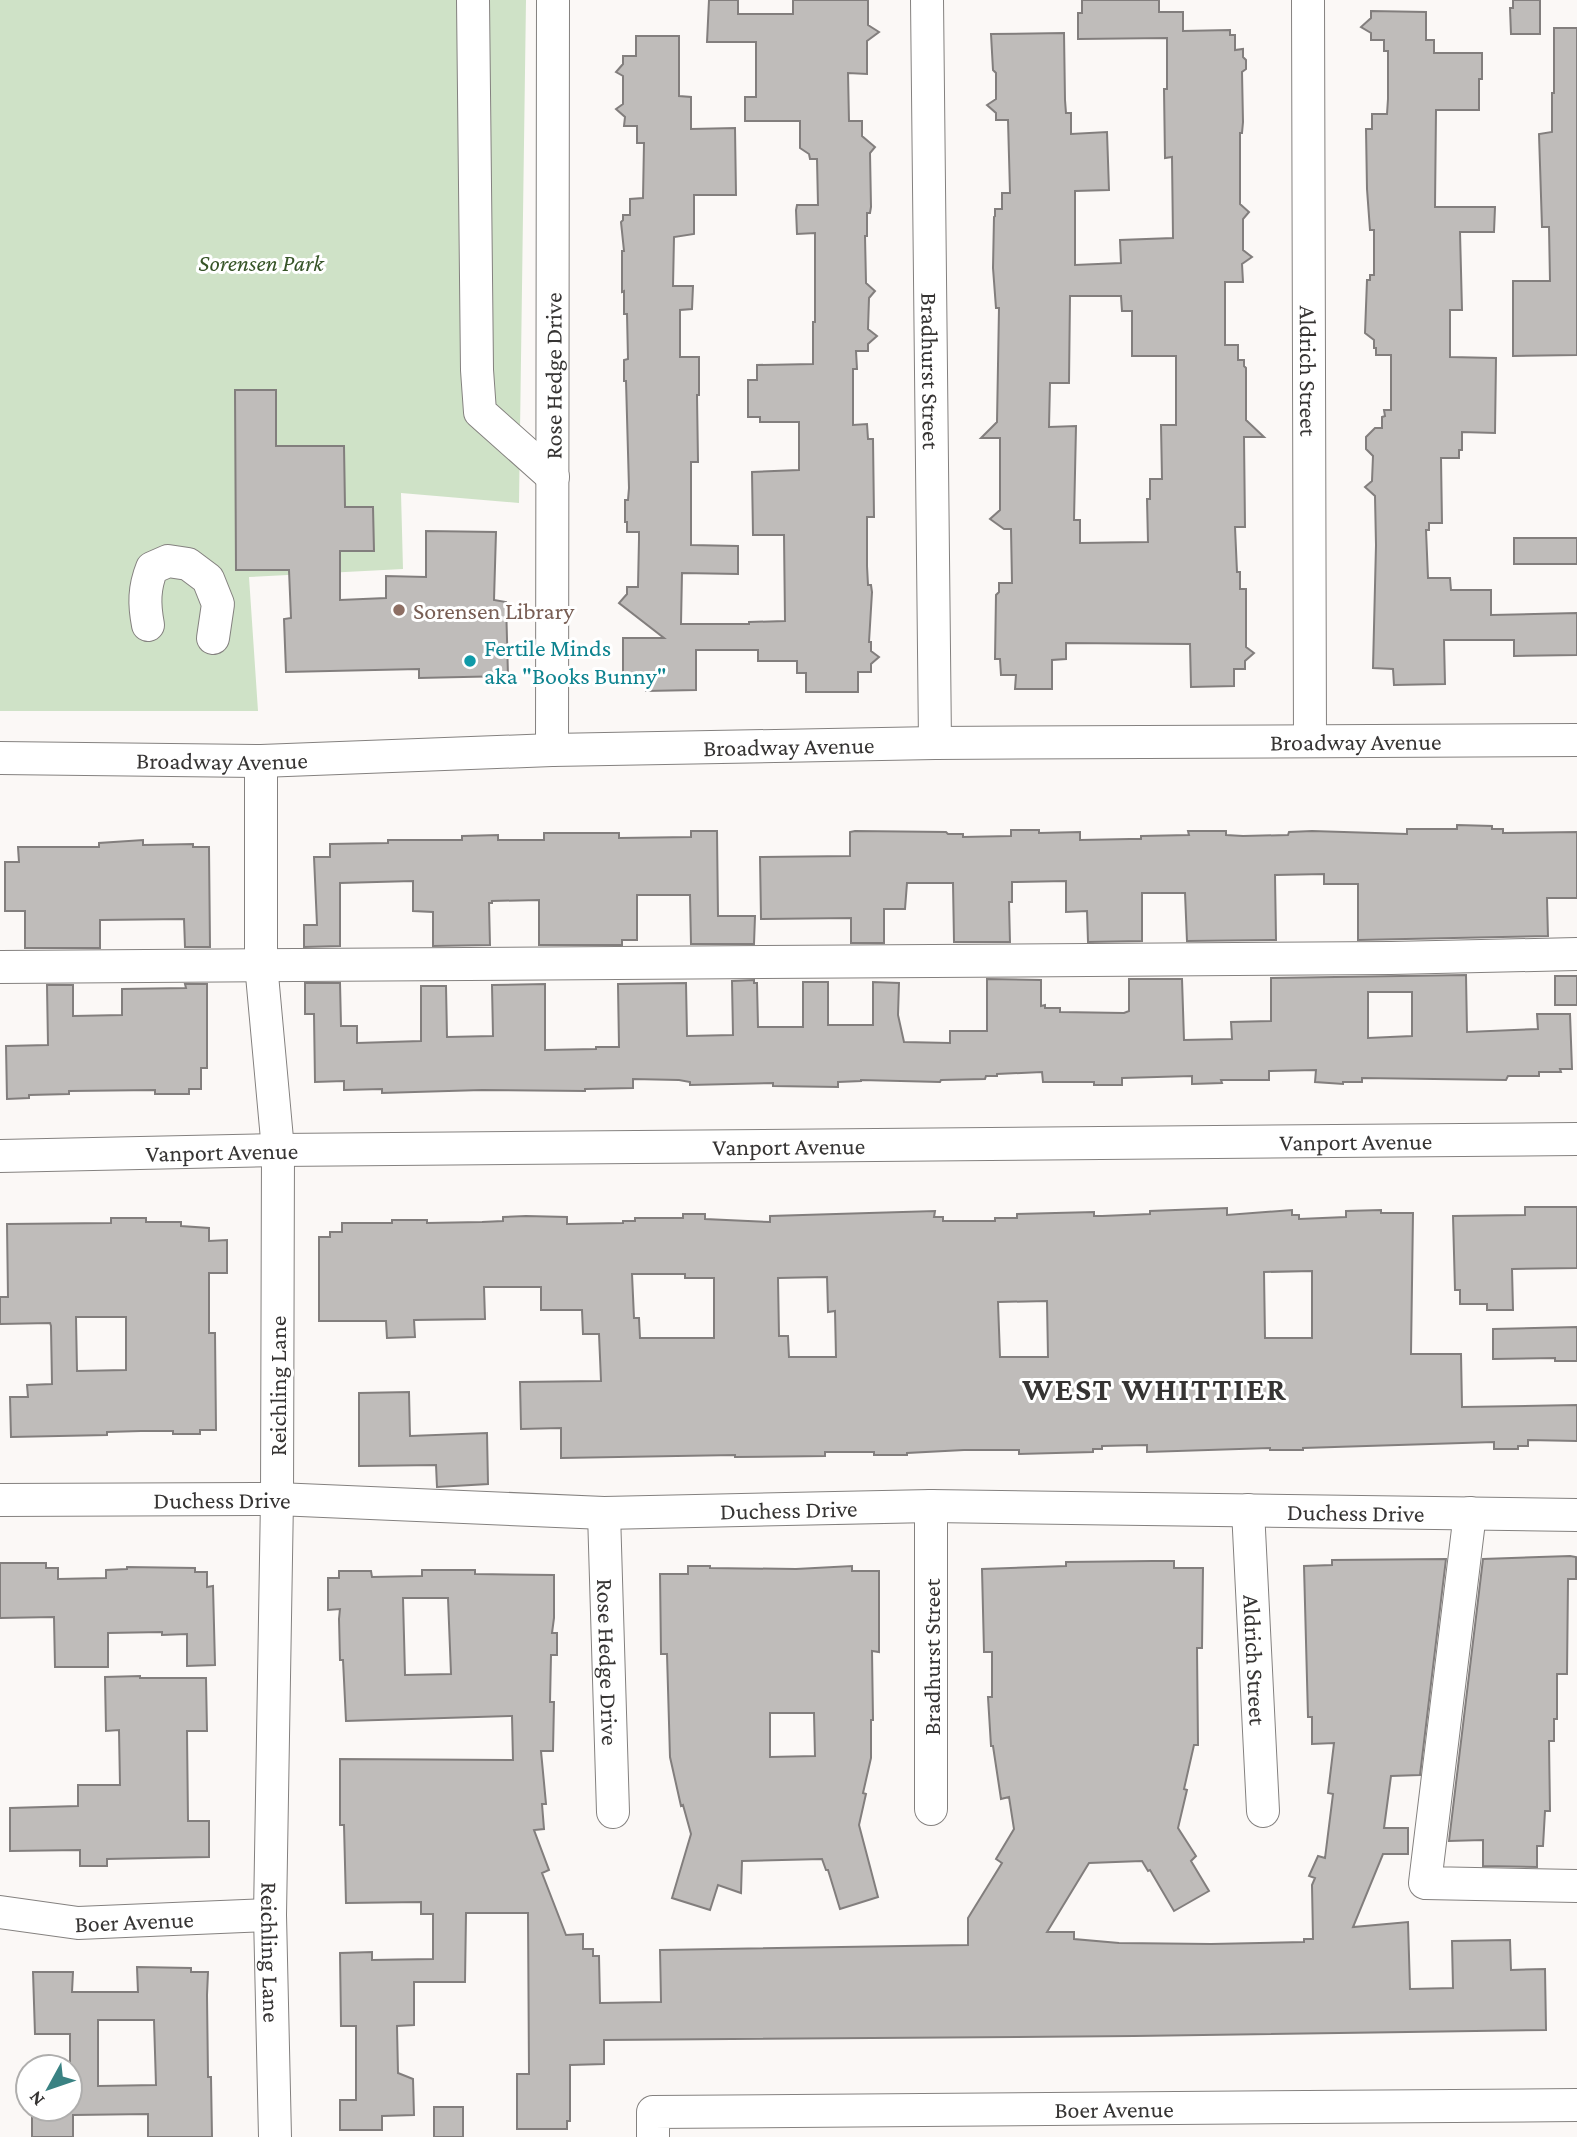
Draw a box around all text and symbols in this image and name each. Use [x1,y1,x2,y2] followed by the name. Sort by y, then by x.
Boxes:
[198,249,325,276] park label: Sorensen Park
[539,292,566,460] street label: Rose Hedge Drive
[917,292,945,451] street label: Bradhurst Street
[1295,306,1323,438] street label: Aldrich Street
[413,597,575,624] place label: Sorensen Library
[391,602,407,618] marker: Sorensen Library
[484,634,667,689] place label: Fertile Minds aka "Books Bunny"
[462,653,478,669] marker: Fertile Minds aka "Books Bunny"
[1270,727,1442,755] street label: Broadway Avenue
[703,731,875,761] street label: Broadway Avenue
[136,746,308,775] street label: Broadway Avenue
[1279,1127,1432,1155] street label: Vanport Avenue
[712,1132,865,1160] street label: Vanport Avenue
[145,1136,298,1166] street label: Vanport Avenue
[264,1316,291,1456] street label: Reichling Lane
[1021,1371,1288,1407] district label: WEST WHITTIER
[153,1485,291,1513] street label: Duchess Drive
[720,1494,858,1524] street label: Duchess Drive
[1287,1497,1425,1526] street label: Duchess Drive
[918,1577,945,1736] street label: Bradhurst Street
[592,1578,624,1746] street label: Rose Hedge Drive
[1239,1594,1272,1727] street label: Aldrich Street
[256,1882,286,2023] street label: Reichling Lane
[74,1905,194,1937] street label: Boer Avenue
[14,2053,84,2123] north arrow
[24,2087,49,2110] text: N
[1054,2095,1174,2122] street label: Boer Avenue

